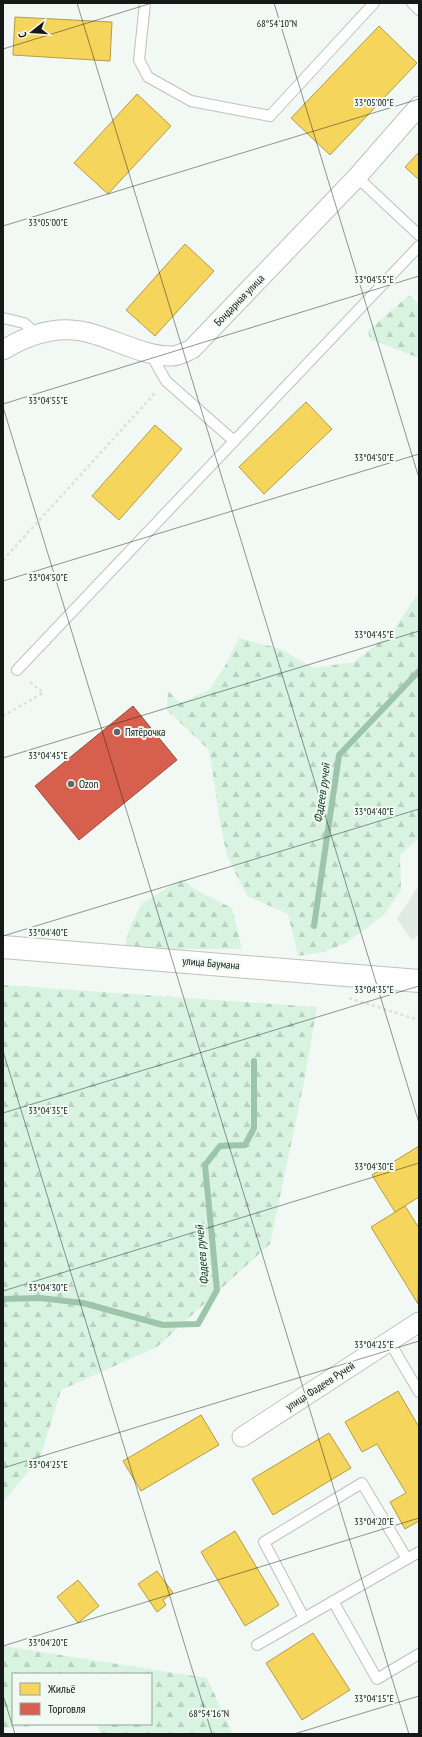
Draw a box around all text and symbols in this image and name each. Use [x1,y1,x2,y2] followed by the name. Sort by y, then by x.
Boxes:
[12,12,52,52] north arrow
[257,17,297,30] text: 68°54'10"N
[15,30,30,39] text: С
[354,96,394,109] text: 33°05'00"E
[28,216,68,229] text: 33°05'00"E
[211,271,267,329] street label: Бондарная улица
[354,273,394,286] text: 33°04'55"E
[28,394,68,407] text: 33°04'55"E
[354,451,394,464] text: 33°04'50"E
[28,571,68,584] text: 33°04'50"E
[354,628,394,641] text: 33°04'45"E
[125,725,166,739] place label: Пятёрочка
[112,727,122,737] marker: Пятёрочка
[28,749,68,762] text: 33°04'45"E
[310,761,333,823] water label: Фадеев ручей
[79,777,98,791] place label: Ozon
[66,779,76,789] marker: Ozon
[354,805,394,818] text: 33°04'40"E
[28,926,68,939] text: 33°04'40"E
[182,954,240,972] street label: улица Баумана
[354,983,394,996] text: 33°04'35"E
[28,1104,68,1117] text: 33°04'35"E
[354,1160,394,1173] text: 33°04'30"E
[191,1223,212,1285] water label: Фадеев ручей
[28,1281,68,1294] text: 33°04'30"E
[354,1338,394,1351] text: 33°04'25"E
[283,1358,357,1414] street label: улица Фадеев Ручей
[28,1458,68,1471] text: 33°04'25"E
[354,1515,394,1528] text: 33°04'20"E
[28,1636,68,1649] text: 33°04'20"E
[12,1673,152,1725] legend
[47,1681,75,1696] text: Жильё
[354,1692,394,1705] text: 33°04'15"E
[48,1701,86,1716] text: Торговля
[189,1707,229,1720] text: 68°54'16"N

